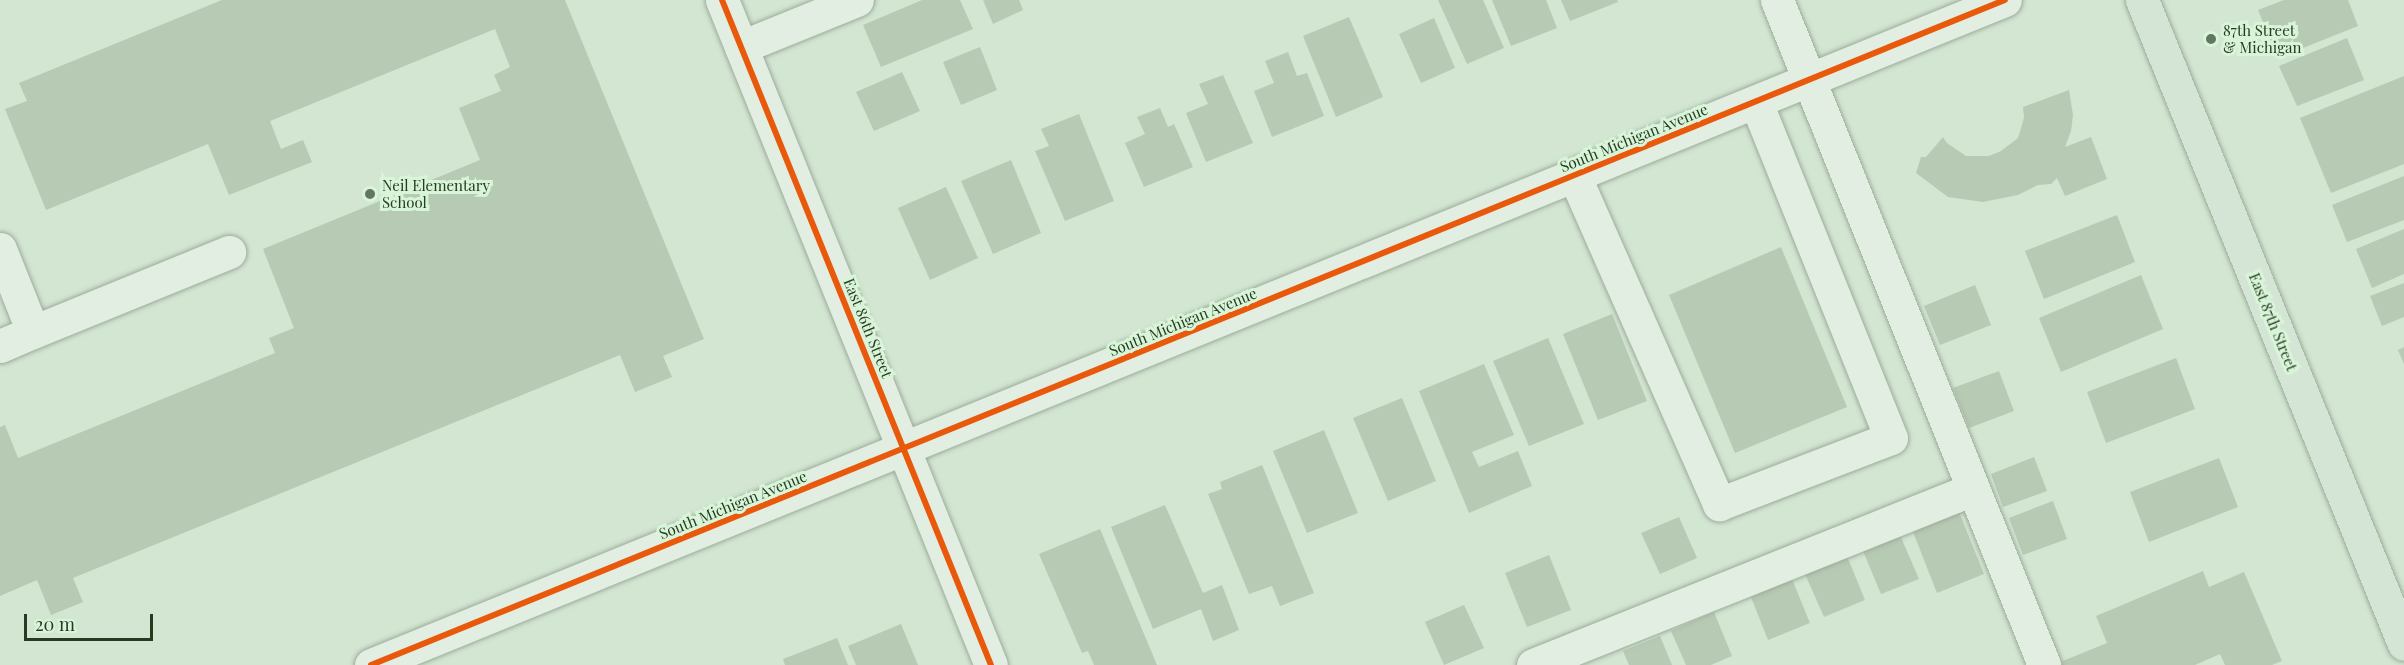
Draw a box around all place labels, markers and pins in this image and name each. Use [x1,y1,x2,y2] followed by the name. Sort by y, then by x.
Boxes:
[2223,21,2301,56] place label: 87th Street & Michigan
[2204,32,2218,46] marker: 87th Street & Michigan
[382,176,490,211] place label: Neil Elementary School
[363,187,377,201] marker: Neil Elementary School

